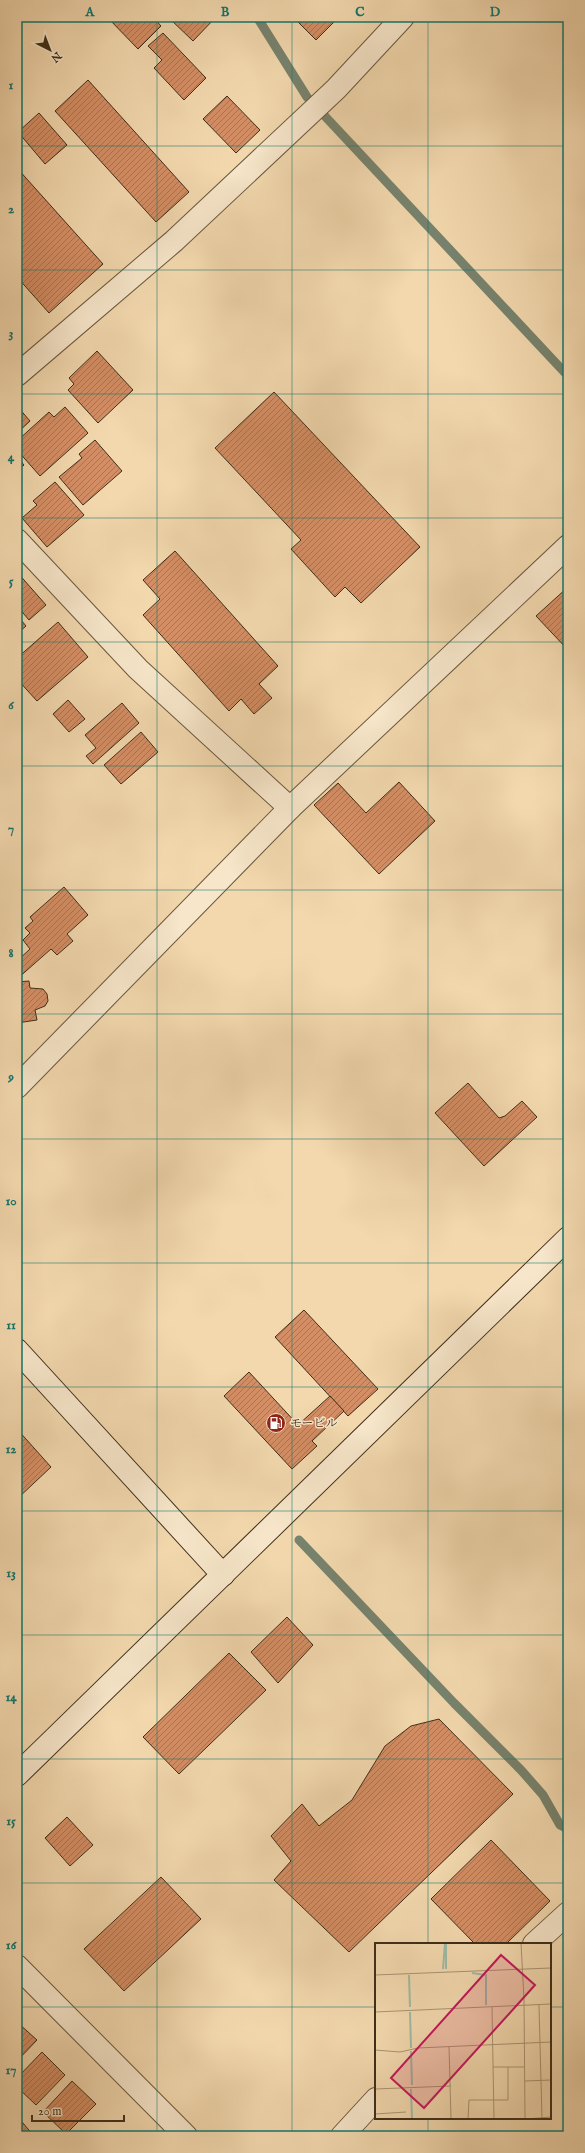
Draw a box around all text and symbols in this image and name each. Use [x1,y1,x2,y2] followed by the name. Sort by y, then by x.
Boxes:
[85,4,96,21] text: A
[221,4,230,21] text: B
[355,4,365,21] text: C
[490,4,501,21] text: D
[30,30,70,70] north arrow
[47,48,65,65] text: N
[9,77,14,94] text: 1
[8,201,14,218] text: 2
[9,325,14,342] text: 3
[8,449,15,466] text: 4
[9,573,14,590] text: 5
[8,697,14,714] text: 6
[8,821,14,838] text: 7
[8,945,14,962] text: 8
[7,1069,14,1086] text: 9
[5,1193,17,1210] text: 10
[6,1317,16,1334] text: 11
[265,1412,287,1434] fuel station icon: モービル
[290,1416,338,1431] place label: モービル
[6,1441,16,1458] text: 12
[6,1565,16,1582] text: 13
[5,1689,17,1706] text: 14
[6,1813,16,1830] text: 15
[6,1937,17,1954] text: 16
[375,1943,551,2119] inset map
[6,2062,16,2079] text: 17
[32,2097,124,2123] scale bar
[38,2104,61,2119] text: 20 m

